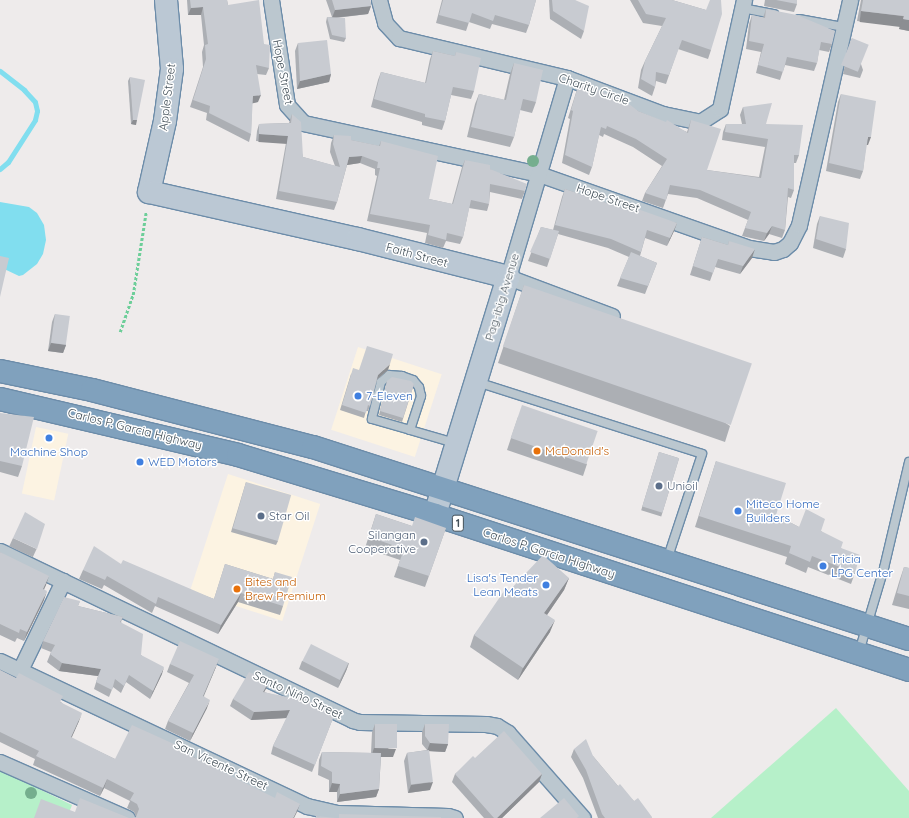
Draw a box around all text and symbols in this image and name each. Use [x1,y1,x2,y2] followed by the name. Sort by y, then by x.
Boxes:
[270,38,296,106] street label: Hope Street
[156,62,178,132] street label: Apple Street
[557,70,631,108] street label: Charity Circle
[574,180,642,216] street label: Hope Street
[385,240,449,270] street label: Faith Street
[482,252,522,342] street label: Pag-ibig Avenue
[366,389,413,403] place label: 7-Eleven
[353,391,363,401] marker: 7-Eleven
[66,405,204,453] street label: Carlos P. Garcia Highway
[44,433,54,443] marker: Machine Shop
[545,444,609,458] place label: McDonald's
[10,445,88,459] place label: Machine Shop
[532,446,542,456] marker: McDonald's
[148,455,217,469] place label: WED Motors
[135,457,145,467] marker: WED Motors
[667,479,698,493] place label: Unioil
[654,481,664,491] marker: Unioil
[746,497,820,525] place label: Miteco Home Builders
[733,506,743,516] marker: Miteco Home Builders
[269,509,309,523] place label: Star Oil
[256,511,266,521] marker: Star Oil
[451,514,465,532] road number: 1
[481,525,617,581] street label: Carlos P. Garcia Highway
[348,528,416,556] place label: Silangan Cooperative
[419,537,429,547] marker: Silangan Cooperative
[831,552,893,580] place label: Tricia LPG Center
[818,561,828,571] marker: Tricia LPG Center
[467,571,538,599] place label: Lisa's Tender Lean Meats
[245,575,326,603] place label: Bites and Brew Premium
[541,580,551,590] marker: Lisa's Tender Lean Meats
[232,584,242,594] marker: Bites and Brew Premium
[251,668,345,722] street label: Santo Niño Street
[172,737,270,793] street label: San Vicente Street

